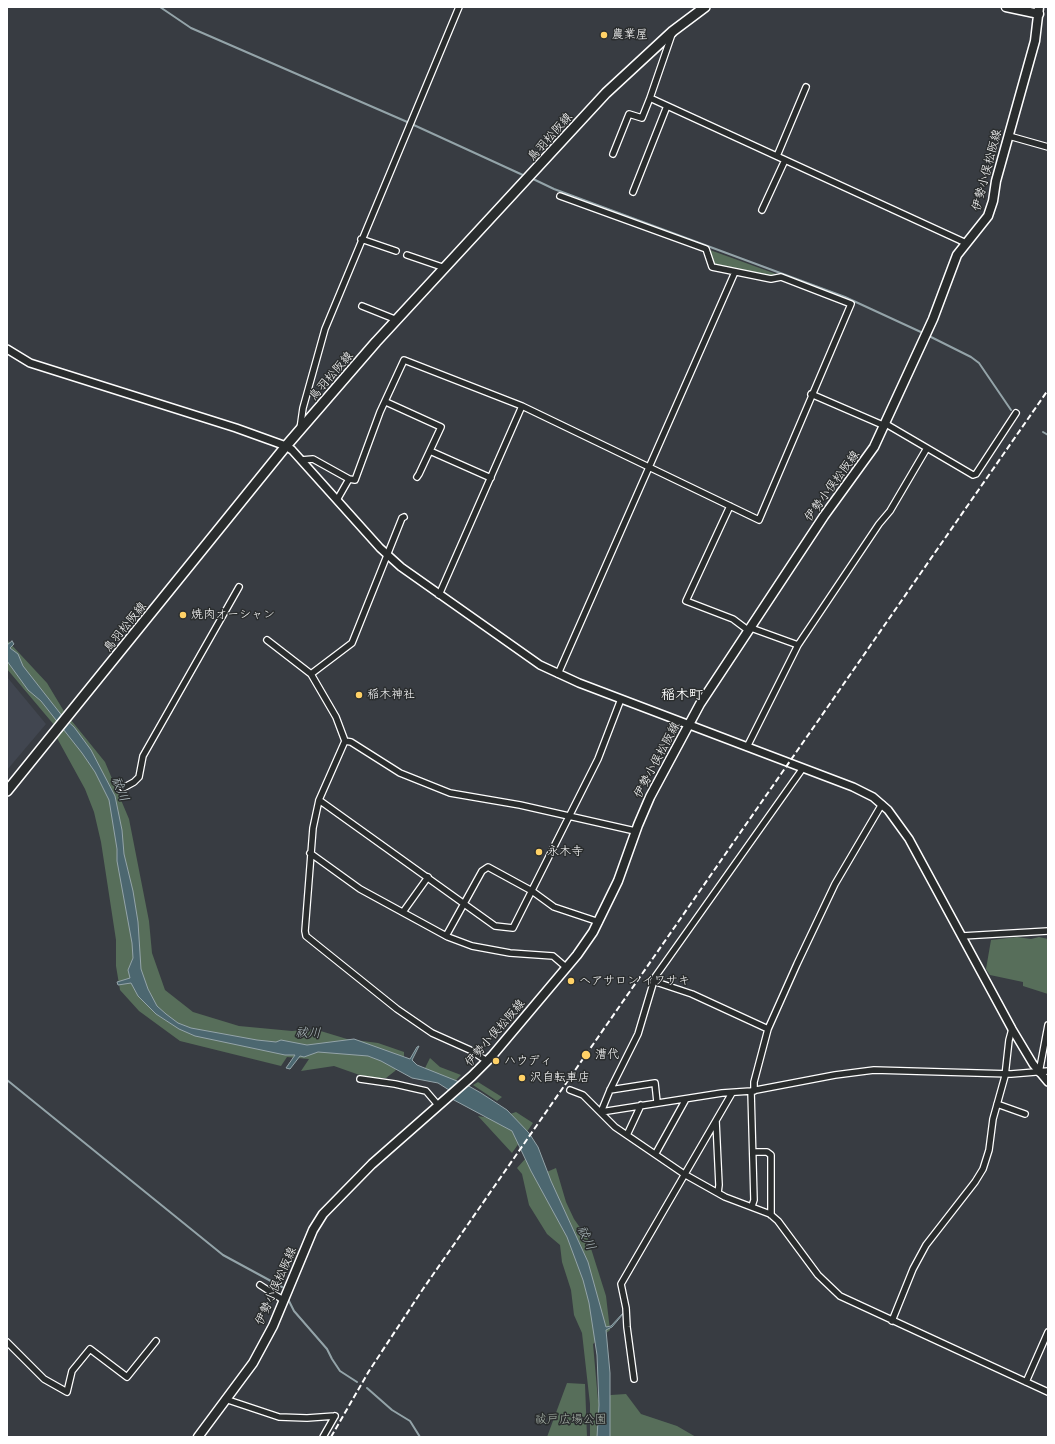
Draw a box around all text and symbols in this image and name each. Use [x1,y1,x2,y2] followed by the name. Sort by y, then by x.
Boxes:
[612,28,648,42] place label: 農業屋
[599,30,609,40] marker: 農業屋
[525,110,575,164] street label: 鳥羽松阪線
[969,128,1005,212] street label: 伊勢小俣松阪線
[306,349,356,403] street label: 鳥羽松阪線
[801,448,863,524] street label: 伊勢小俣松阪線
[101,599,149,655] street label: 鳥羽松阪線
[191,608,275,622] place label: 焼肉オーシャン
[178,610,188,620] marker: 焼肉オーシャン
[661,687,703,703] district label: 稲木町
[367,688,415,702] place label: 稲木神社
[354,690,364,700] marker: 稲木神社
[631,720,683,800] street label: 伊勢小俣松阪線
[108,774,132,804] water label: 祓川
[547,845,583,859] place label: 永木寺
[534,847,544,857] marker: 永木寺
[579,974,690,988] place label: ヘアサロン イワサキ
[566,976,576,986] marker: ヘアサロン イワサキ
[462,997,528,1069] street label: 伊勢小俣松阪線
[295,1025,321,1041] water label: 祓川
[595,1048,619,1062] place label: 漕代
[580,1049,592,1061] marker: 漕代
[504,1054,552,1068] place label: ハウディ
[491,1056,501,1066] marker: ハウディ
[530,1071,590,1085] place label: 沢自転車店
[517,1073,527,1083] marker: 沢自転車店
[573,1223,599,1253] water label: 祓川
[252,1245,300,1327] street label: 伊勢小俣松阪線
[535,1413,607,1427] park label: 祓戸広場公園

